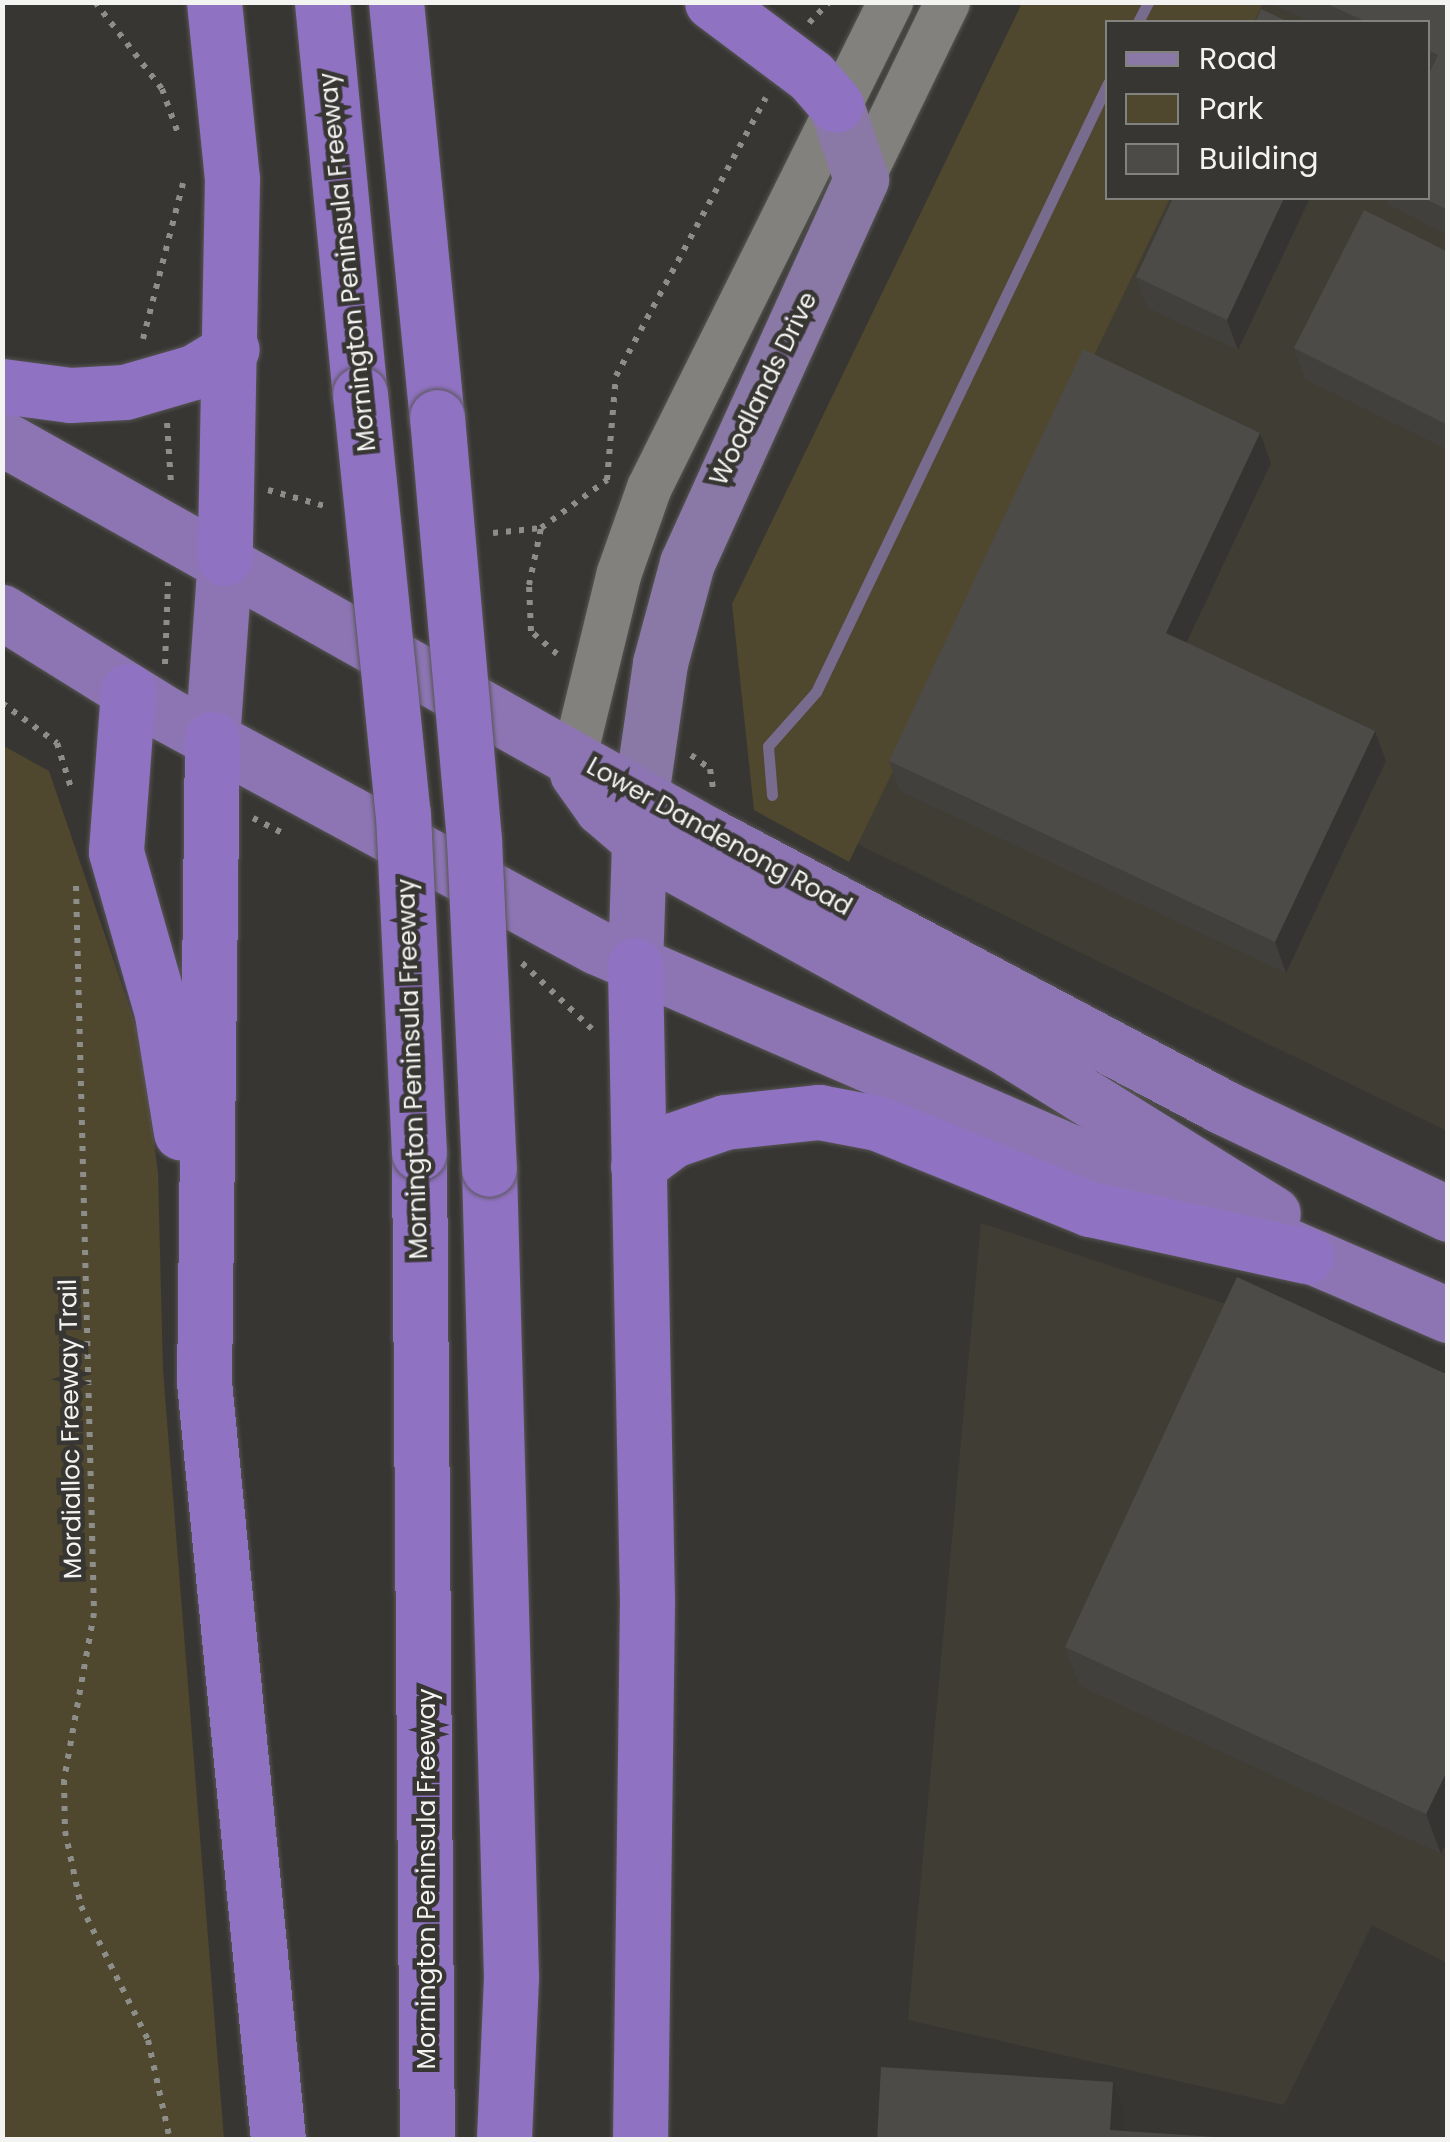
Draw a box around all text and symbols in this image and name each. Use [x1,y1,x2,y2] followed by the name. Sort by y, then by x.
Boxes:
[1105,20,1430,200] legend
[1199,37,1277,80] text: Road
[313,71,383,453] street label: Mornington Peninsula Freeway
[1199,87,1263,130] text: Park
[1199,137,1319,180] text: Building
[704,287,824,491] street label: Woodlands Drive
[581,752,857,922] street label: Lower Dandenong Road
[391,878,435,1260] street label: Mornington Peninsula Freeway
[53,1279,89,1579] street label: Mordialloc Freeway Trail
[412,1689,442,2069] street label: Mornington Peninsula Freeway

